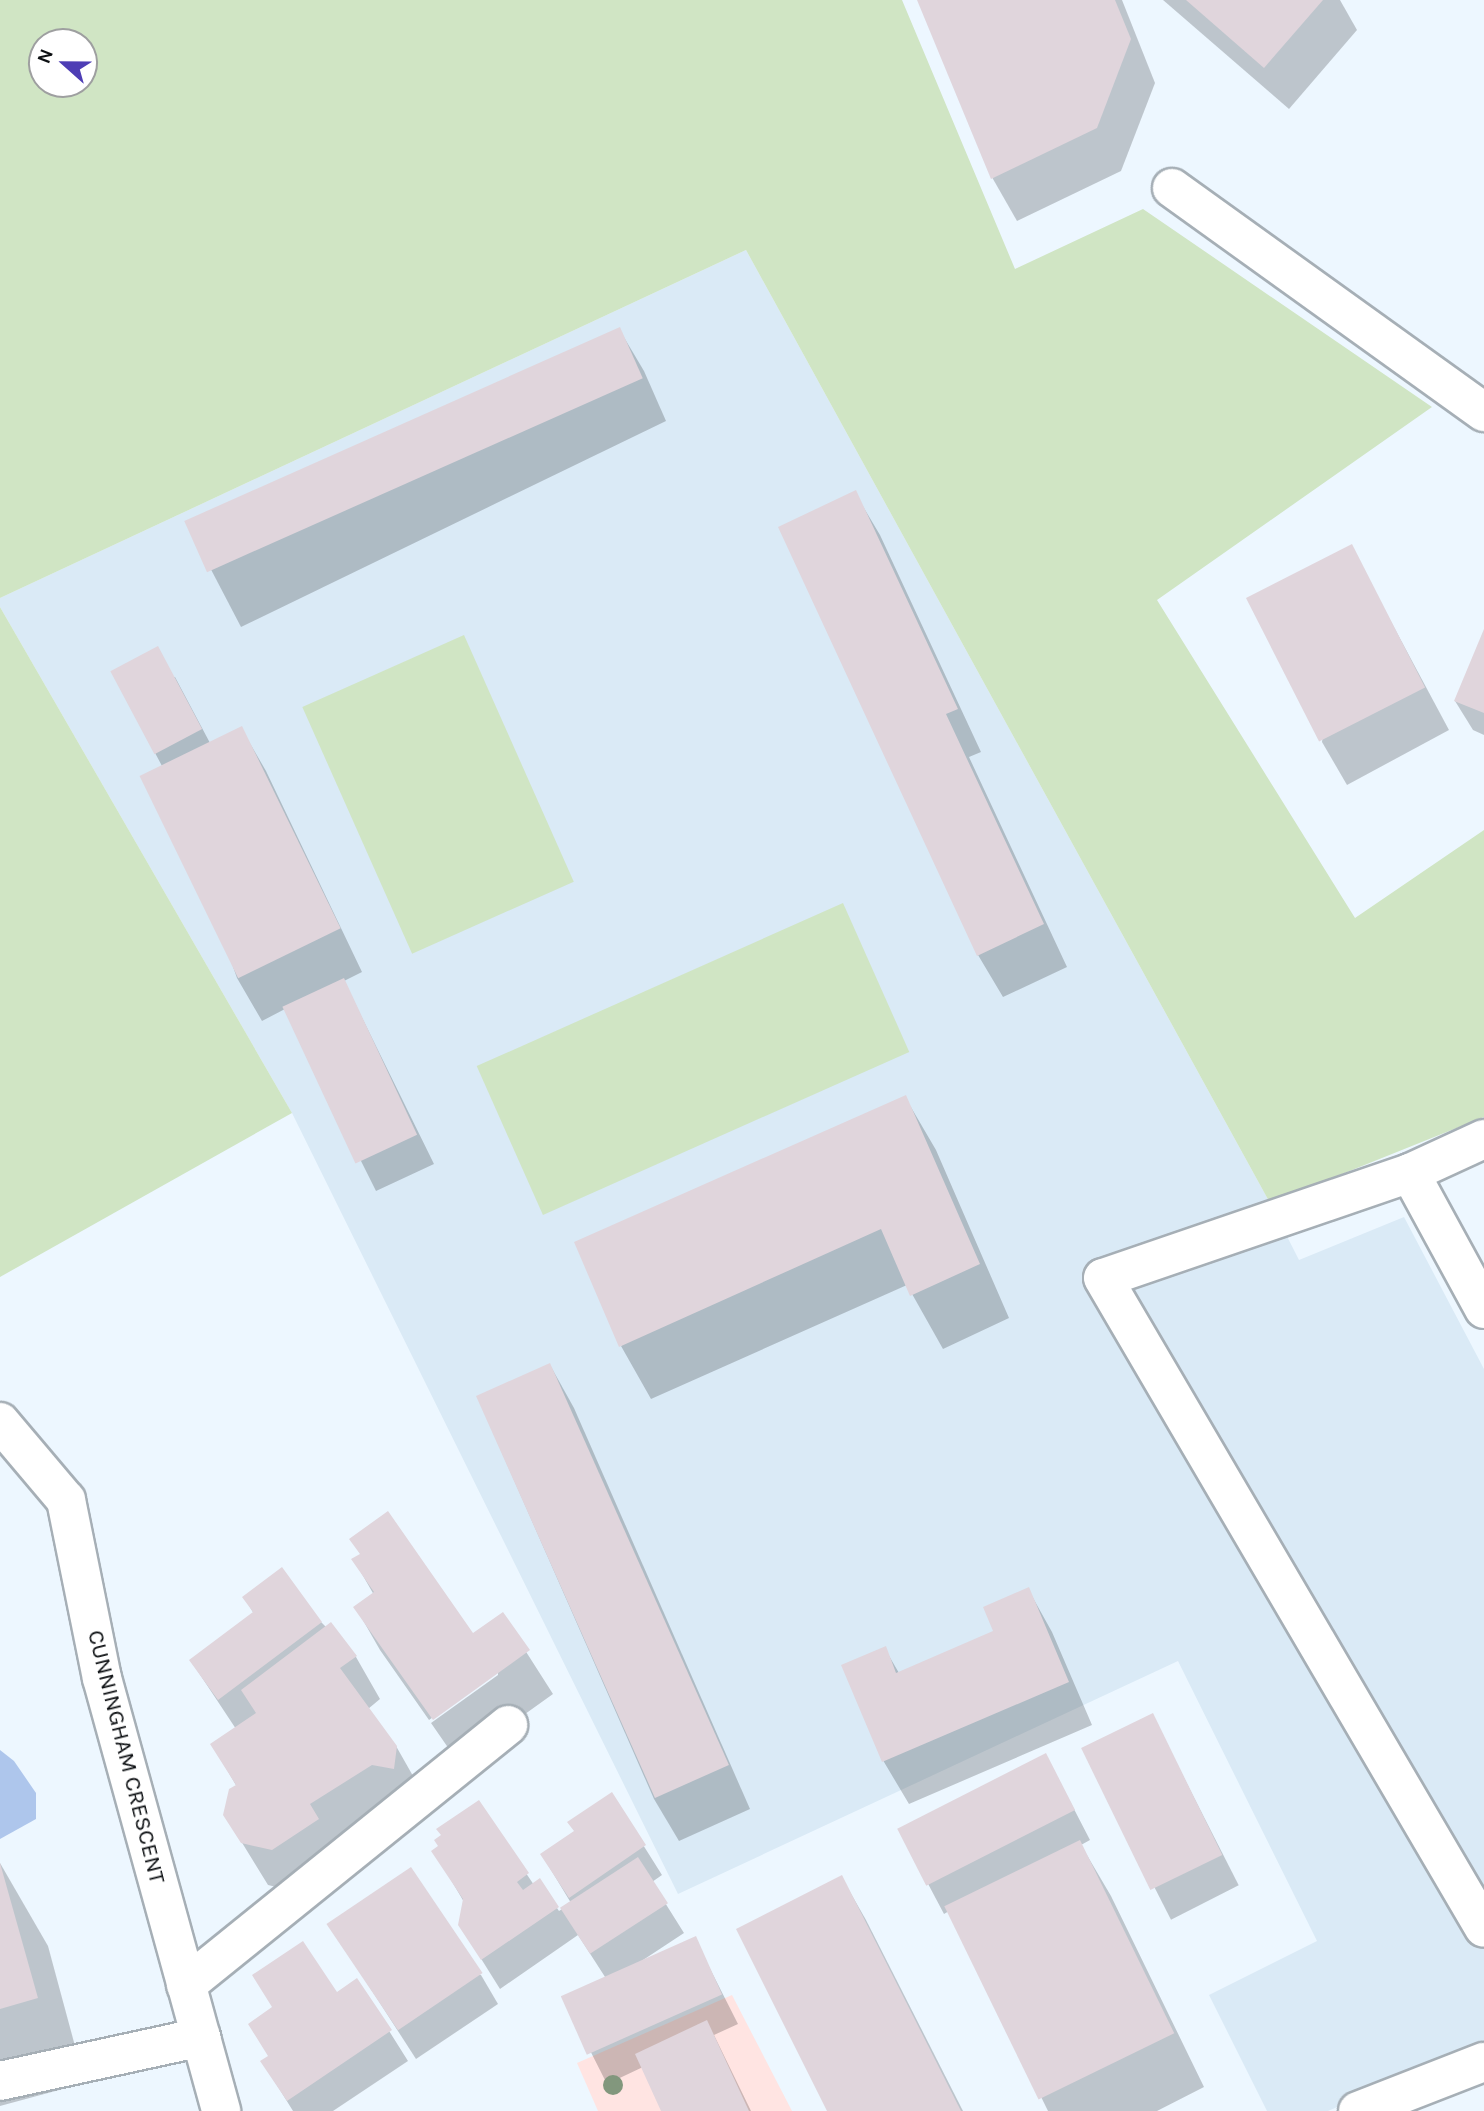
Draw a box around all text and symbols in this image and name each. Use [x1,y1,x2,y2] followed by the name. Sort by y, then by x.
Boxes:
[28,28,98,98] north arrow
[33,46,58,66] text: N
[81,1627,171,1887] street label: CUNNINGHAM CRESCENT

